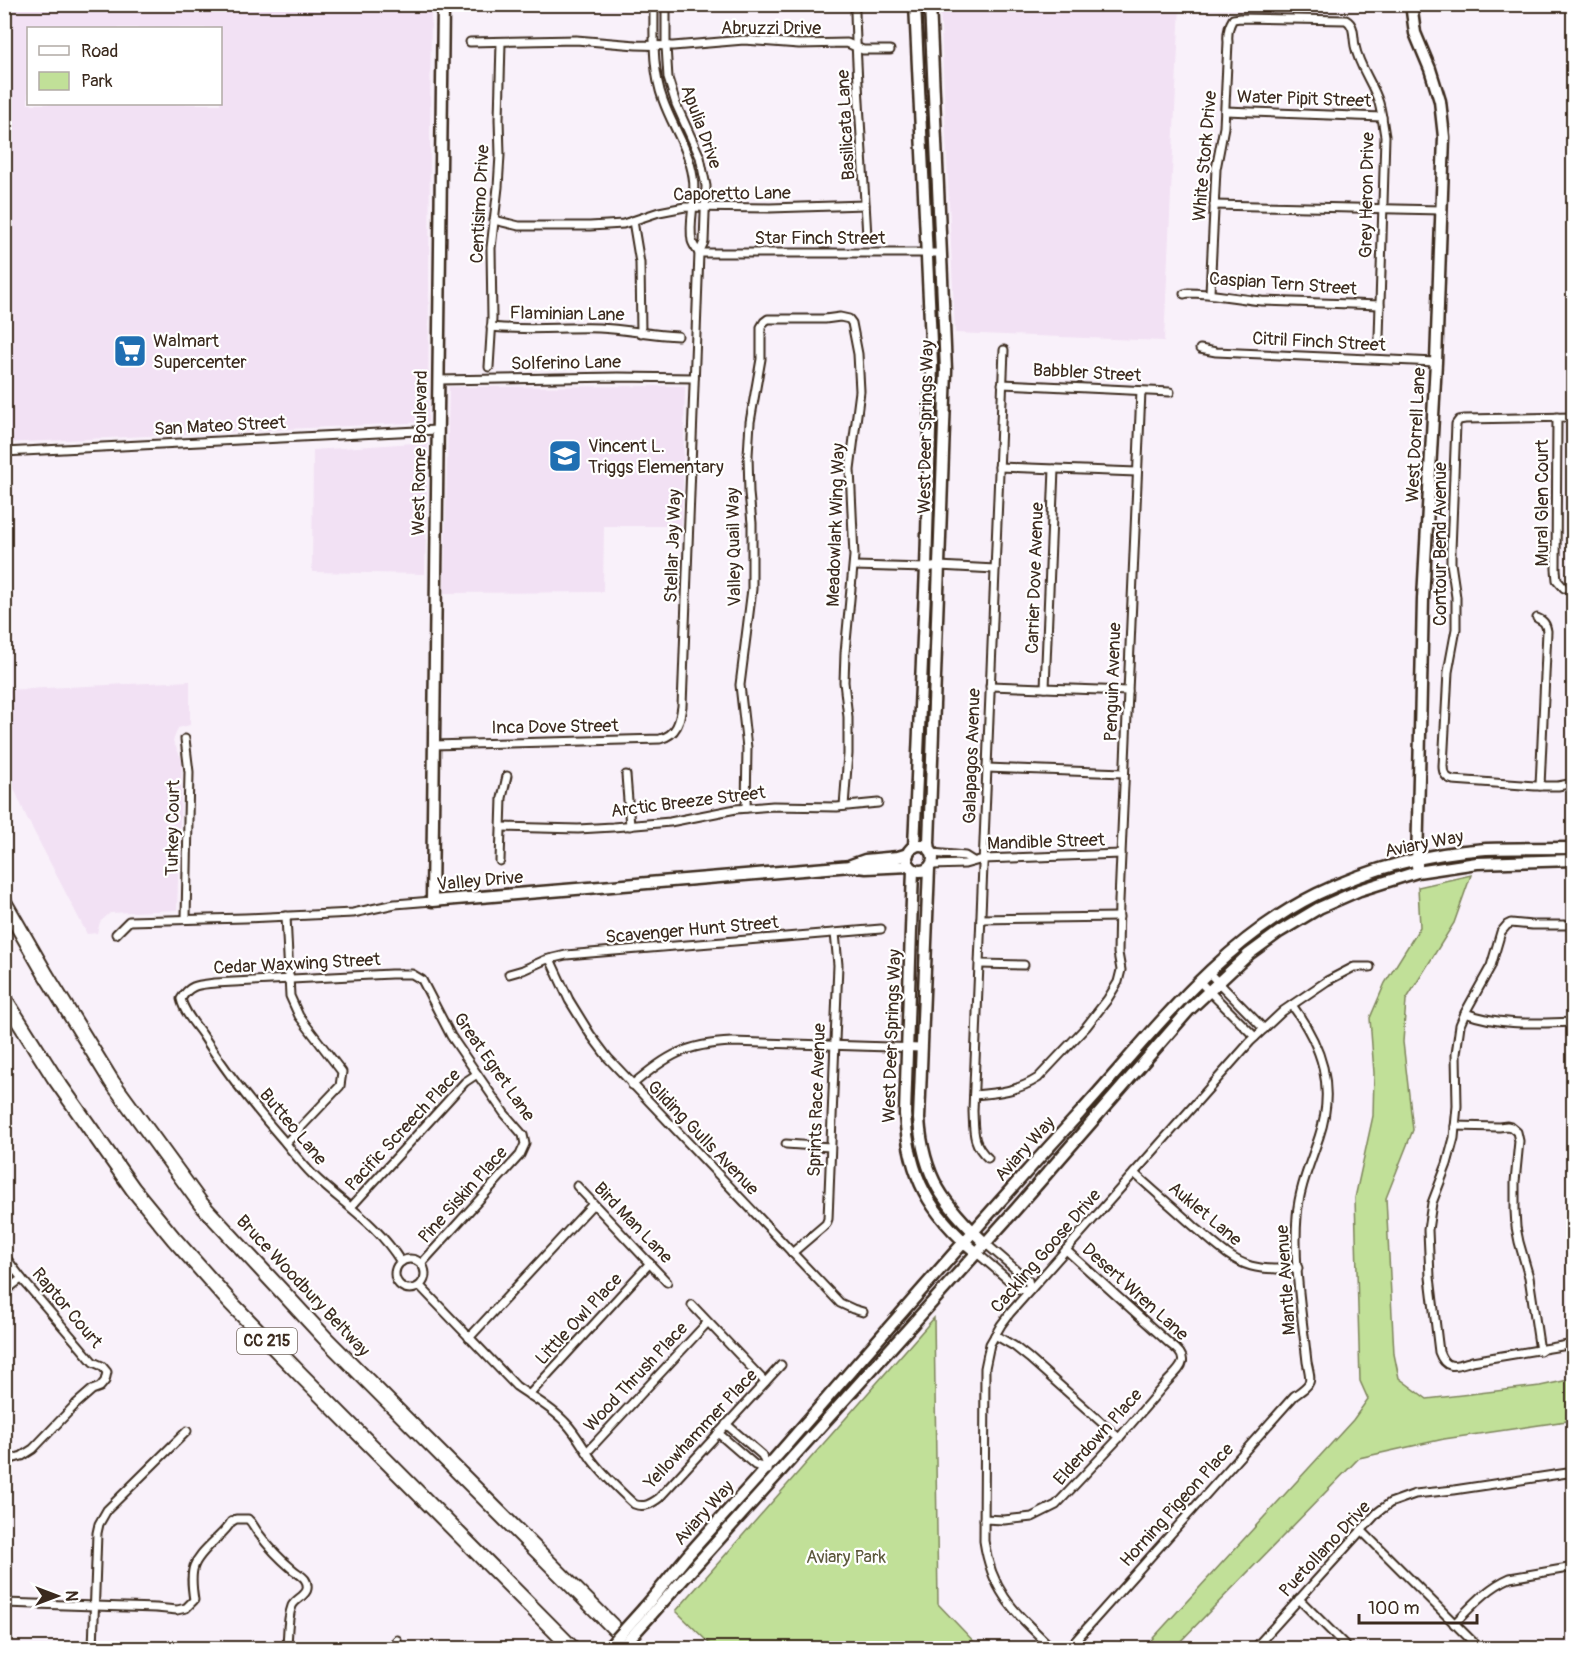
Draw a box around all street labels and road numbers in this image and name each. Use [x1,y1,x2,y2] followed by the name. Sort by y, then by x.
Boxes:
[721,17,821,40] street label: Abruzzi Drive
[832,69,860,181] street label: Basilicata Lane
[675,82,727,172] street label: Apulia Drive
[1236,85,1372,113] street label: Water Pipit Street
[1188,90,1222,222] street label: White Stork Drive
[1354,132,1380,258] street label: Grey Heron Drive
[465,144,495,264] street label: Centisimo Drive
[673,181,791,207] street label: Caporetto Lane
[755,227,886,250] street label: Star Finch Street
[1208,267,1358,301] street label: Caspian Tern Street
[509,301,625,327] street label: Flaminian Lane
[1252,327,1387,357] street label: Citril Finch Street
[913,340,939,514] street label: West Deer Springs Way
[511,351,621,375] street label: Solferino Lane
[1032,359,1143,387] street label: Babbler Street
[1401,367,1431,503] street label: West Dorrell Lane
[407,370,433,536] street label: West Rome Boulevard
[154,411,287,441] street label: San Mateo Street
[1531,439,1554,567] street label: Mural Glen Court
[822,442,850,607] street label: Meadowlark Wing Way
[1429,462,1452,626] street label: Contour Bend Avenue
[721,487,747,607] street label: Valley Quail Way
[660,488,686,603] street label: Stellar Jay Way
[1021,502,1049,654] street label: Carrier Dove Avenue
[1099,622,1127,742] street label: Penguin Avenue
[958,688,986,824] street label: Galapagos Avenue
[491,714,620,740] street label: Inca Dove Street
[161,779,185,876] street label: Turkey Court
[609,781,767,823] street label: Arctic Breeze Street
[1383,825,1466,863] street label: Aviary Way
[987,828,1106,856] street label: Mandible Street
[436,866,524,896] street label: Valley Drive
[605,911,780,949] street label: Scavenger Hunt Street
[213,948,382,980] street label: Cedar Waxwing Street
[877,948,907,1123] street label: West Deer Springs Way
[448,1008,540,1126] street label: Great Egret Lane
[803,1023,831,1177] street label: Sprints Race Avenue
[340,1064,466,1196] street label: Pacific Screech Place
[642,1076,764,1200] street label: Gliding Gulls Avenue
[254,1084,332,1170] street label: Butteo Lane
[990,1111,1060,1186] street label: Aviary Way
[413,1142,513,1248] street label: Pine Siskin Place
[1164,1177,1247,1251] street label: Auklet Lane
[589,1178,678,1269] street label: Bird Man Lane
[986,1184,1106,1318] street label: Cackling Goose Drive
[231,1210,375,1362] street label: Bruce Woodbury Beltway
[1271,1224,1301,1336] street label: Mantle Avenue
[1077,1238,1193,1346] street label: Desert Wren Lane
[27,1263,108,1354] street label: Raptor Court
[531,1268,627,1370] street label: Little Owl Place
[579,1317,693,1437] street label: Wood Thrush Place
[237,1328,297,1354] road number: CC 215
[639,1364,763,1495] street label: Yellowhammer Place
[1049,1384,1148,1490] street label: Elderdown Place
[1115,1438,1239,1572] street label: Horning Pigeon Place
[669,1475,739,1550] street label: Aviary Way
[1274,1496,1376,1602] street label: Puetollano Drive

